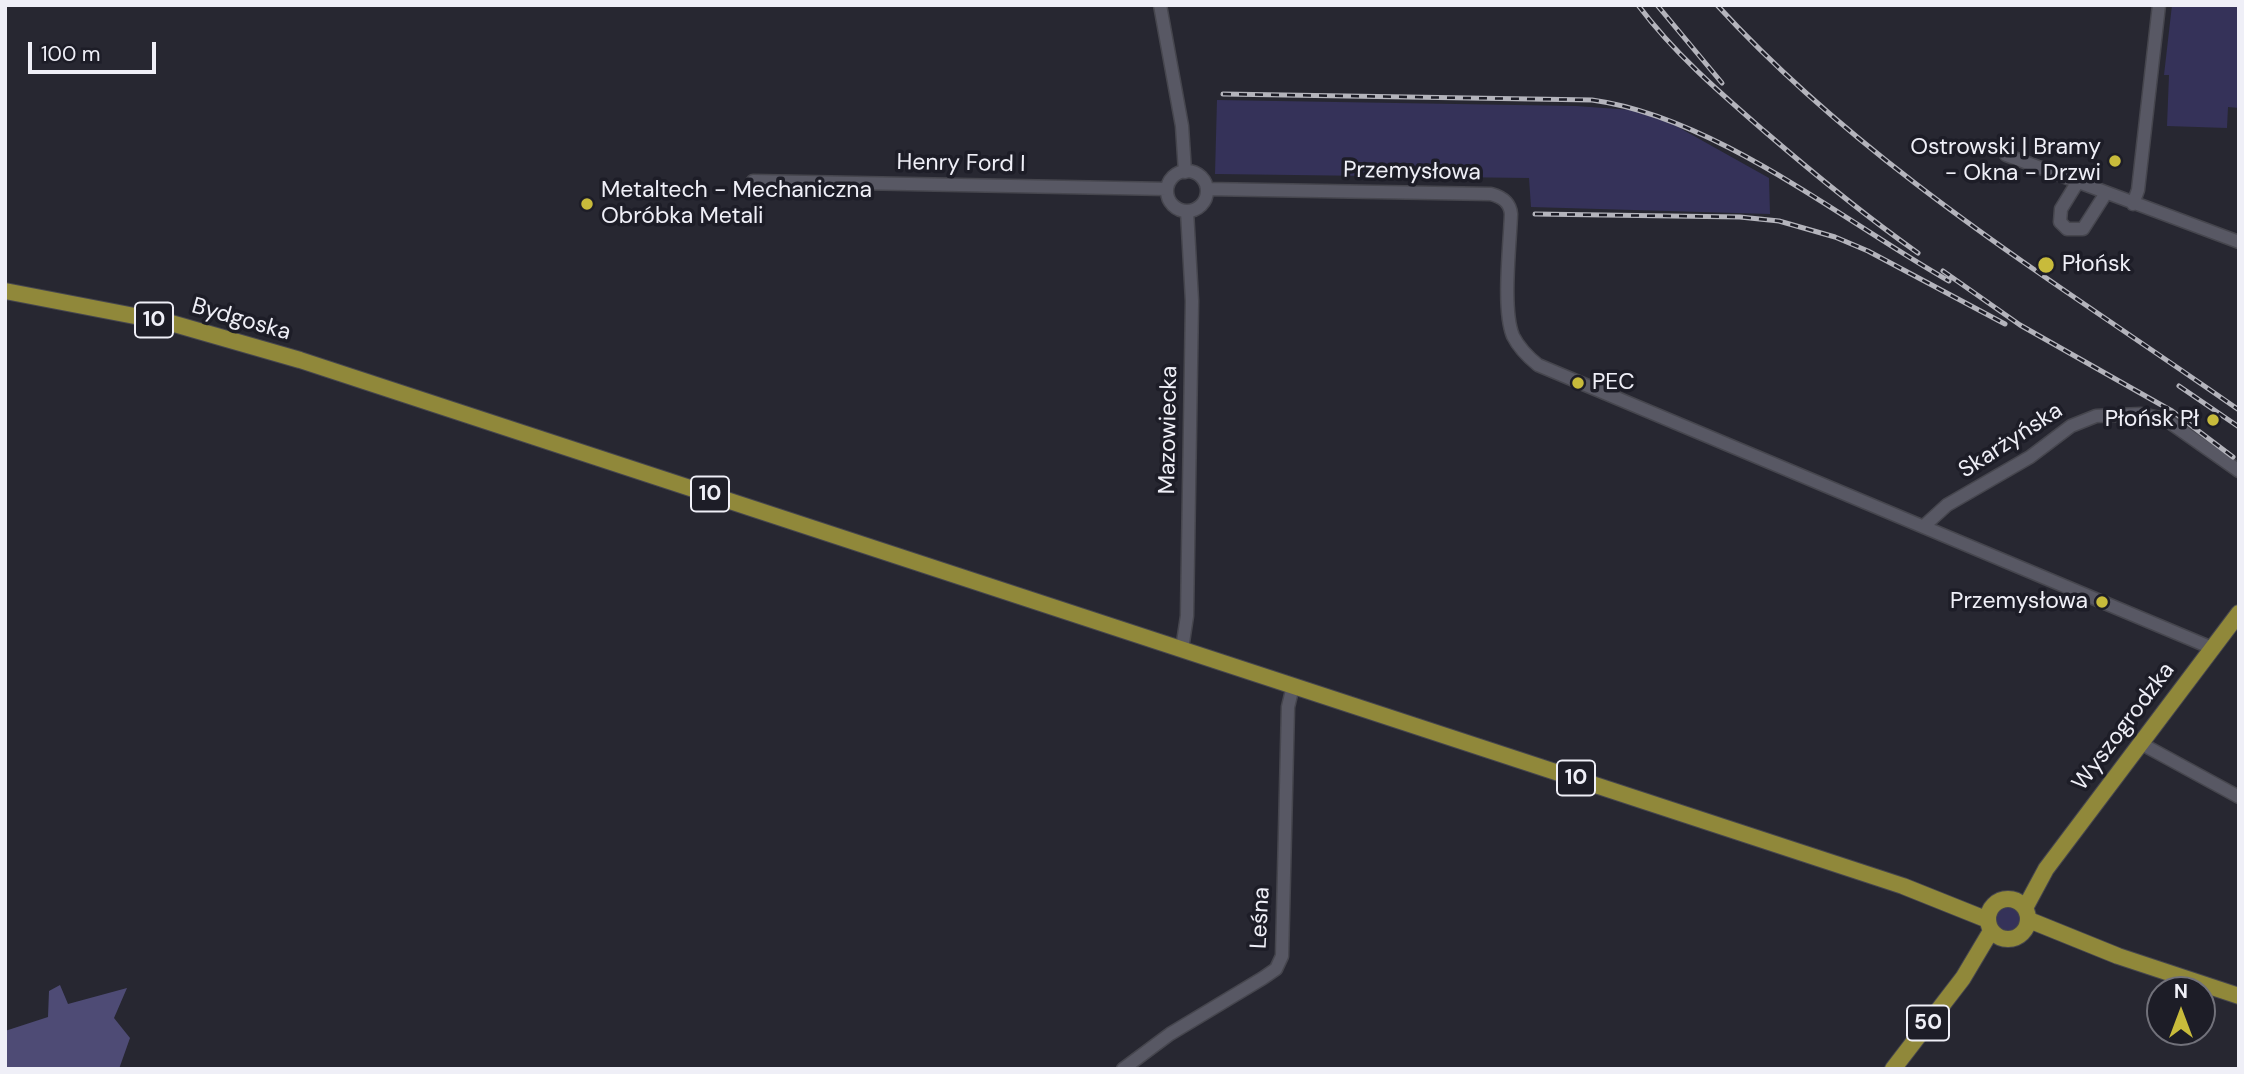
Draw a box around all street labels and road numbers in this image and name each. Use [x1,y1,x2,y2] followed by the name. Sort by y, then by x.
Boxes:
[896,149,1026,179] street label: Henry Ford I
[1343,157,1481,187] street label: Przemysłowa
[188,293,294,347] street label: Bydgoska
[135,302,173,338] road number: 10
[1154,365,1184,495] street label: Mazowiecka
[1954,397,2068,485] street label: Skarżyńska
[691,476,729,512] road number: 10
[2067,658,2181,796] street label: Wyszogrodzka
[1557,760,1595,796] road number: 10
[1246,886,1276,950] street label: Leśna
[1907,1006,1949,1040] road number: 50

